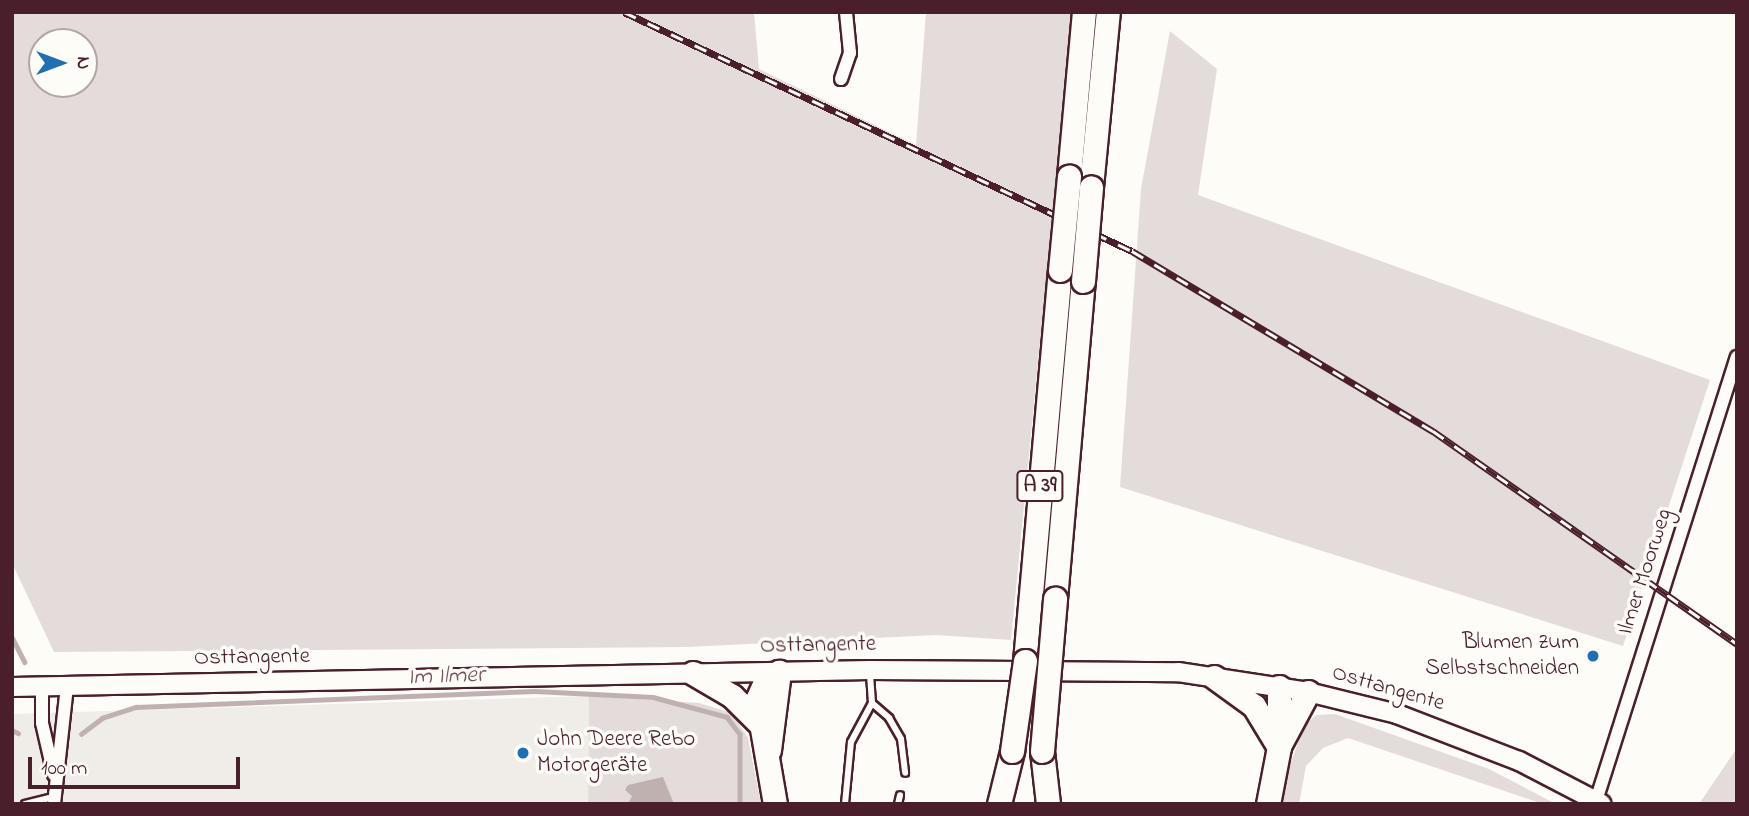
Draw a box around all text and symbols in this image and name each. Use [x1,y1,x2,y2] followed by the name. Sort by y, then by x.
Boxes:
[28,28,98,98] north arrow
[69,57,96,69] text: N
[1016,468,1064,504] road number: A 39
[1613,505,1679,639] street label: Ilmer Moorweg
[1425,629,1579,683] place label: Blumen zum Selbstschneiden
[760,631,876,661] street label: Osttangente
[194,643,310,673] street label: Osttangente
[1585,648,1601,664] marker: Blumen zum Selbstschneiden
[1328,660,1448,718] street label: Osttangente
[407,661,485,693] water label: Im Ilmer
[537,726,695,780] place label: John Deere Rebo Motorgeräte
[32,742,243,786] scale bar
[515,745,531,761] marker: John Deere Rebo Motorgeräte
[41,754,87,784] text: 100 m

